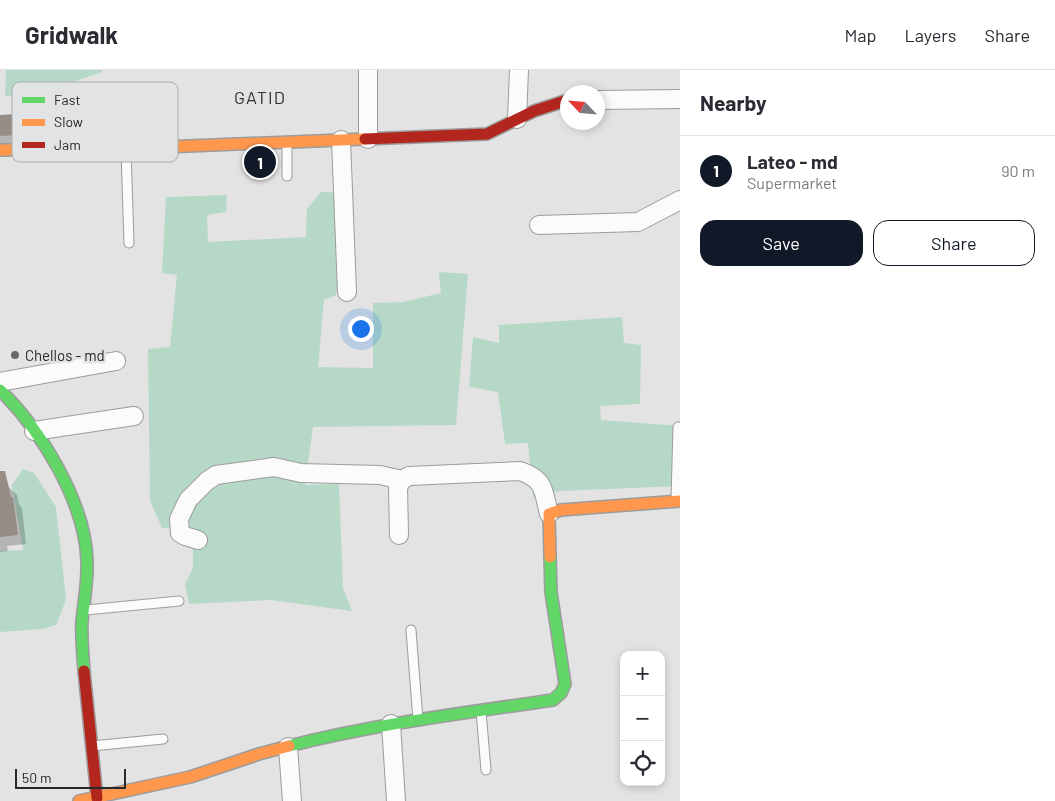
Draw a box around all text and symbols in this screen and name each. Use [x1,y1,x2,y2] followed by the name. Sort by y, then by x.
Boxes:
[25,20,118,49] text: Gridwalk
[844,24,876,46] text: Map
[904,24,957,46] text: Layers
[985,24,1030,46] text: Share
[12,82,178,162] legend
[560,85,605,130] north arrow
[234,86,286,108] district label: GATID
[700,90,766,115] text: Nearby
[54,91,80,108] text: Fast
[54,113,83,130] text: Slow
[54,136,81,153] text: Jam
[244,143,276,181] pin: 1
[747,150,838,173] text: Lateo - md
[713,161,719,180] text: 1
[1001,161,1035,180] text: 90 m
[747,173,837,192] text: Supermarket
[700,220,863,266] button: Save
[873,220,1035,266] button: Share
[348,316,374,342] your location
[25,346,105,364] place label: Chellos - md
[9,349,21,361] marker: Chellos - md
[620,651,665,786] map controls
[620,651,665,696] button: +
[620,696,665,741] button: −
[620,741,665,786] button: locate
[15,766,126,789] scale bar
[22,769,51,786] text: 50 m

